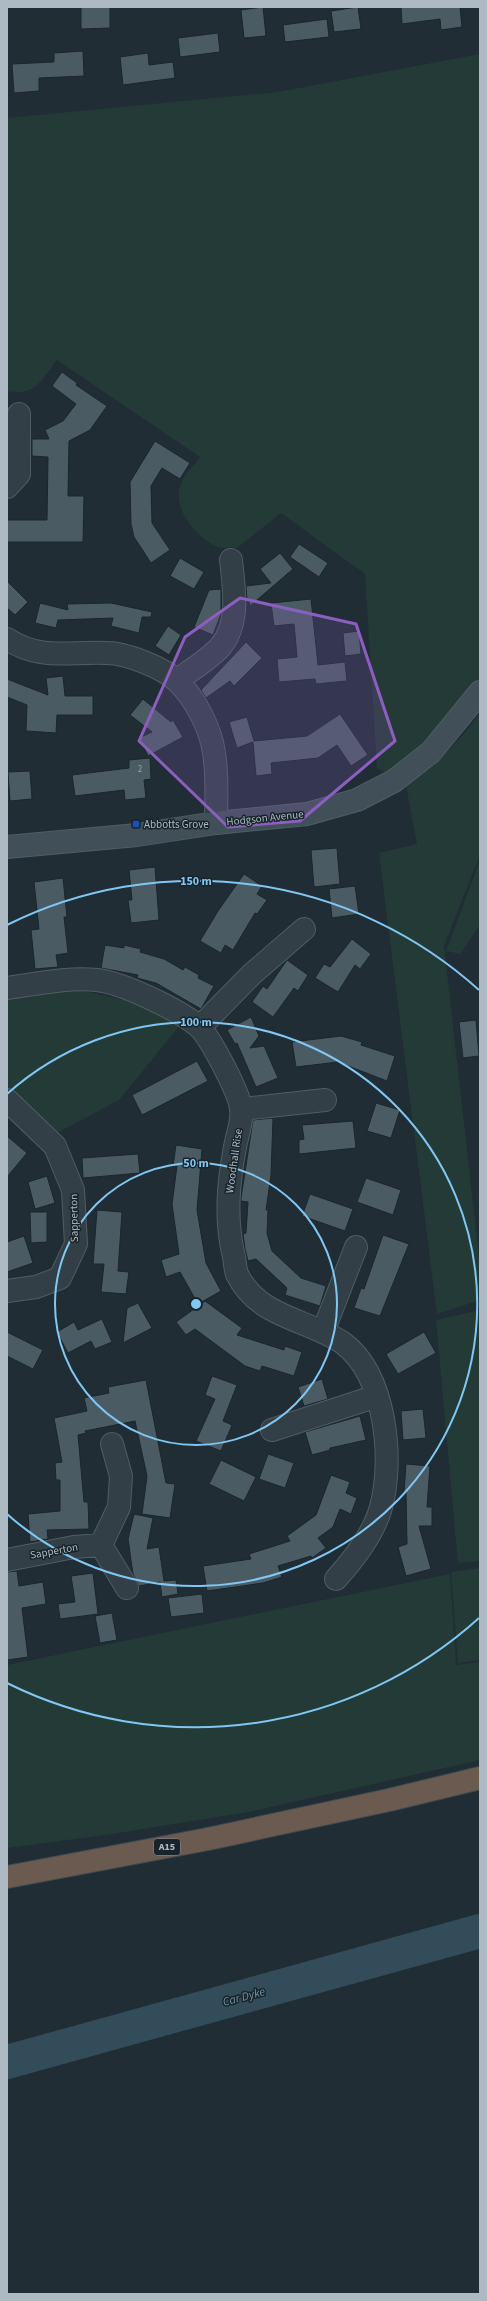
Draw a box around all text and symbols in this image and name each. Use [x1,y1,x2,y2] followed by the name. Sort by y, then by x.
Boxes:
[138,763,143,776] house number: 2
[226,806,305,830] street label: Hodgson Avenue
[144,817,209,832] place label: Abbotts Grove
[131,819,141,829] marker: Abbotts Grove
[180,873,212,890] text: 150 m
[180,1014,212,1031] text: 100 m
[222,1127,246,1194] street label: Woodhall Rise
[183,1155,209,1172] text: 50 m
[66,1194,82,1242] street label: Sapperton
[189,1297,203,1311] centre of rings
[29,1539,79,1563] street label: Sapperton
[154,1839,180,1855] road number: A15
[221,1983,267,2011] water label: Car Dyke

